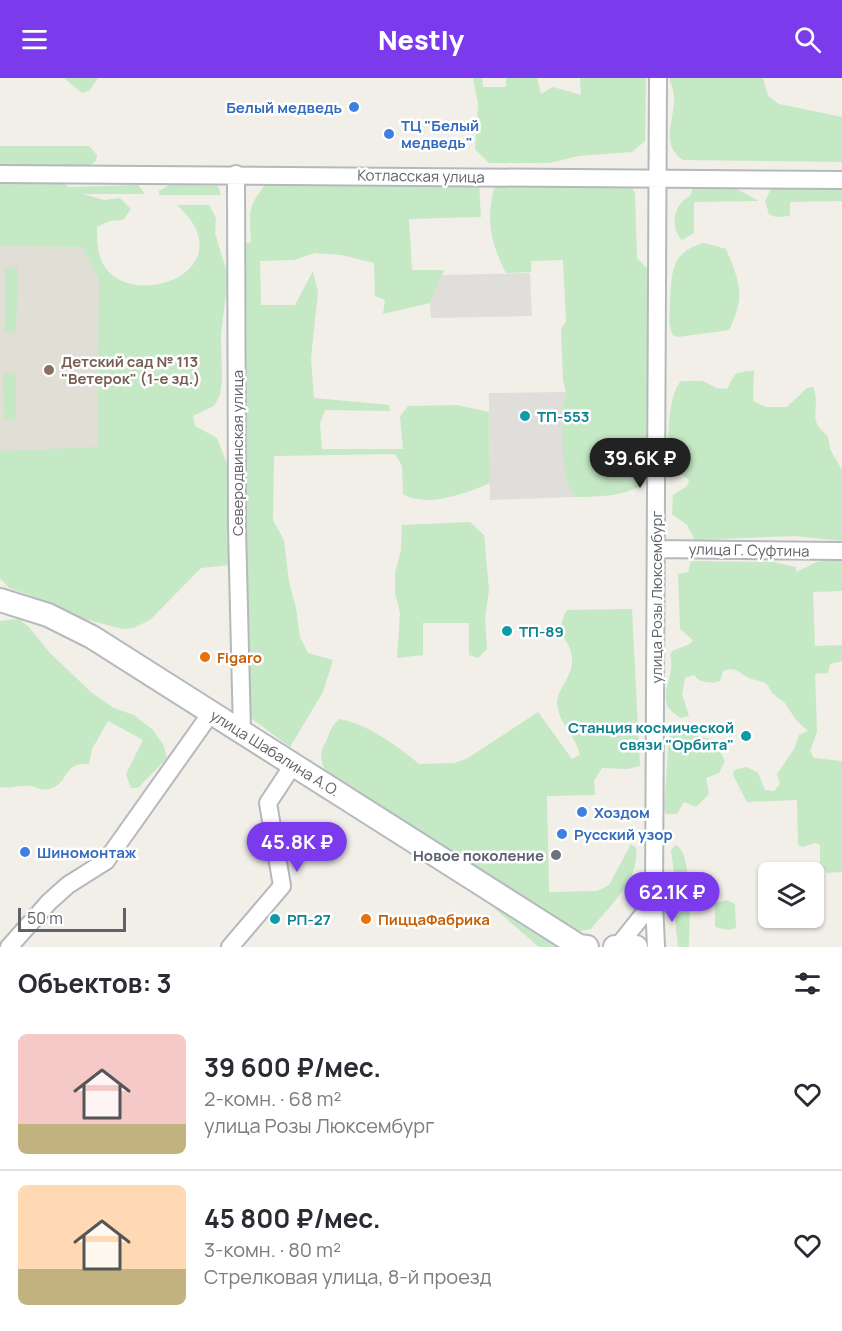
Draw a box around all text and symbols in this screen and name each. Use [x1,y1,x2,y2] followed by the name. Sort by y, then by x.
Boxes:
[378,21,464,58] text: Nestly
[18,23,51,56] icon: menu
[791,23,824,56] icon: search
[226,97,342,118] place label: Белый медведь
[347,100,361,114] marker: Белый медведь
[401,115,479,153] place label: ТЦ "Белый медведь"
[382,127,396,141] marker: ТЦ "Белый медведь"
[357,164,485,188] street label: Котласская улица
[61,351,200,389] place label: Детский сад № 113 "Ветерок" (1-е зд.)
[42,363,56,377] marker: Детский сад № 113 "Ветерок" (1-е зд.)
[227,370,248,536] street label: Северодвинская улица
[537,406,590,427] place label: ТП-553
[518,409,532,423] marker: ТП-553
[585,438,695,489] pin: 39.6K ₽
[604,444,676,471] text: 39.6K ₽
[646,511,667,683] street label: улица Розы Люксембург
[688,538,810,562] street label: улица Г. Суфтина
[519,621,564,642] place label: ТП-89
[500,624,514,638] marker: ТП-89
[217,647,262,668] place label: Figaro
[198,650,212,664] marker: Figaro
[206,705,344,801] street label: улица Шабалина А.О.
[568,717,734,755] place label: Станция космической связи "Орбита"
[739,729,753,743] marker: Станция космической связи "Орбита"
[594,802,650,823] place label: Хоздом
[575,805,589,819] marker: Хоздом
[242,822,352,873] pin: 45.8K ₽
[574,824,673,845] place label: Русский узор
[555,827,569,841] marker: Русский узор
[261,828,333,855] text: 45.8K ₽
[37,842,137,863] place label: Шиномонтаж
[18,845,32,859] marker: Шиномонтаж
[413,845,544,866] place label: Новое поколение
[549,848,563,862] marker: Новое поколение
[758,862,824,928] map controls
[758,862,824,928] button: layers
[617,872,727,923] pin: 62.1K ₽
[638,878,706,905] text: 62.1K ₽
[18,905,126,932] scale bar
[27,907,63,929] text: 50 m
[287,909,331,930] place label: РП-27
[378,909,490,930] place label: ПиццаФабрика
[268,912,282,926] marker: РП-27
[359,912,373,926] marker: ПиццаФабрика
[18,965,172,1001] text: Объектов: 3
[791,967,824,1000] icon: filters
[204,1049,381,1085] text: 39 600 ₽/мес.
[66,1058,138,1130] icon: home
[791,1078,824,1111] icon: heart
[204,1085,342,1112] text: 2-комн. · 68 m²
[204,1112,435,1139] text: улица Розы Люксембург
[204,1200,381,1236] text: 45 800 ₽/мес.
[66,1209,138,1281] icon: home
[791,1229,824,1262] icon: heart
[204,1236,341,1263] text: 3-комн. · 80 m²
[204,1263,492,1290] text: Стрелковая улица, 8-й проезд

